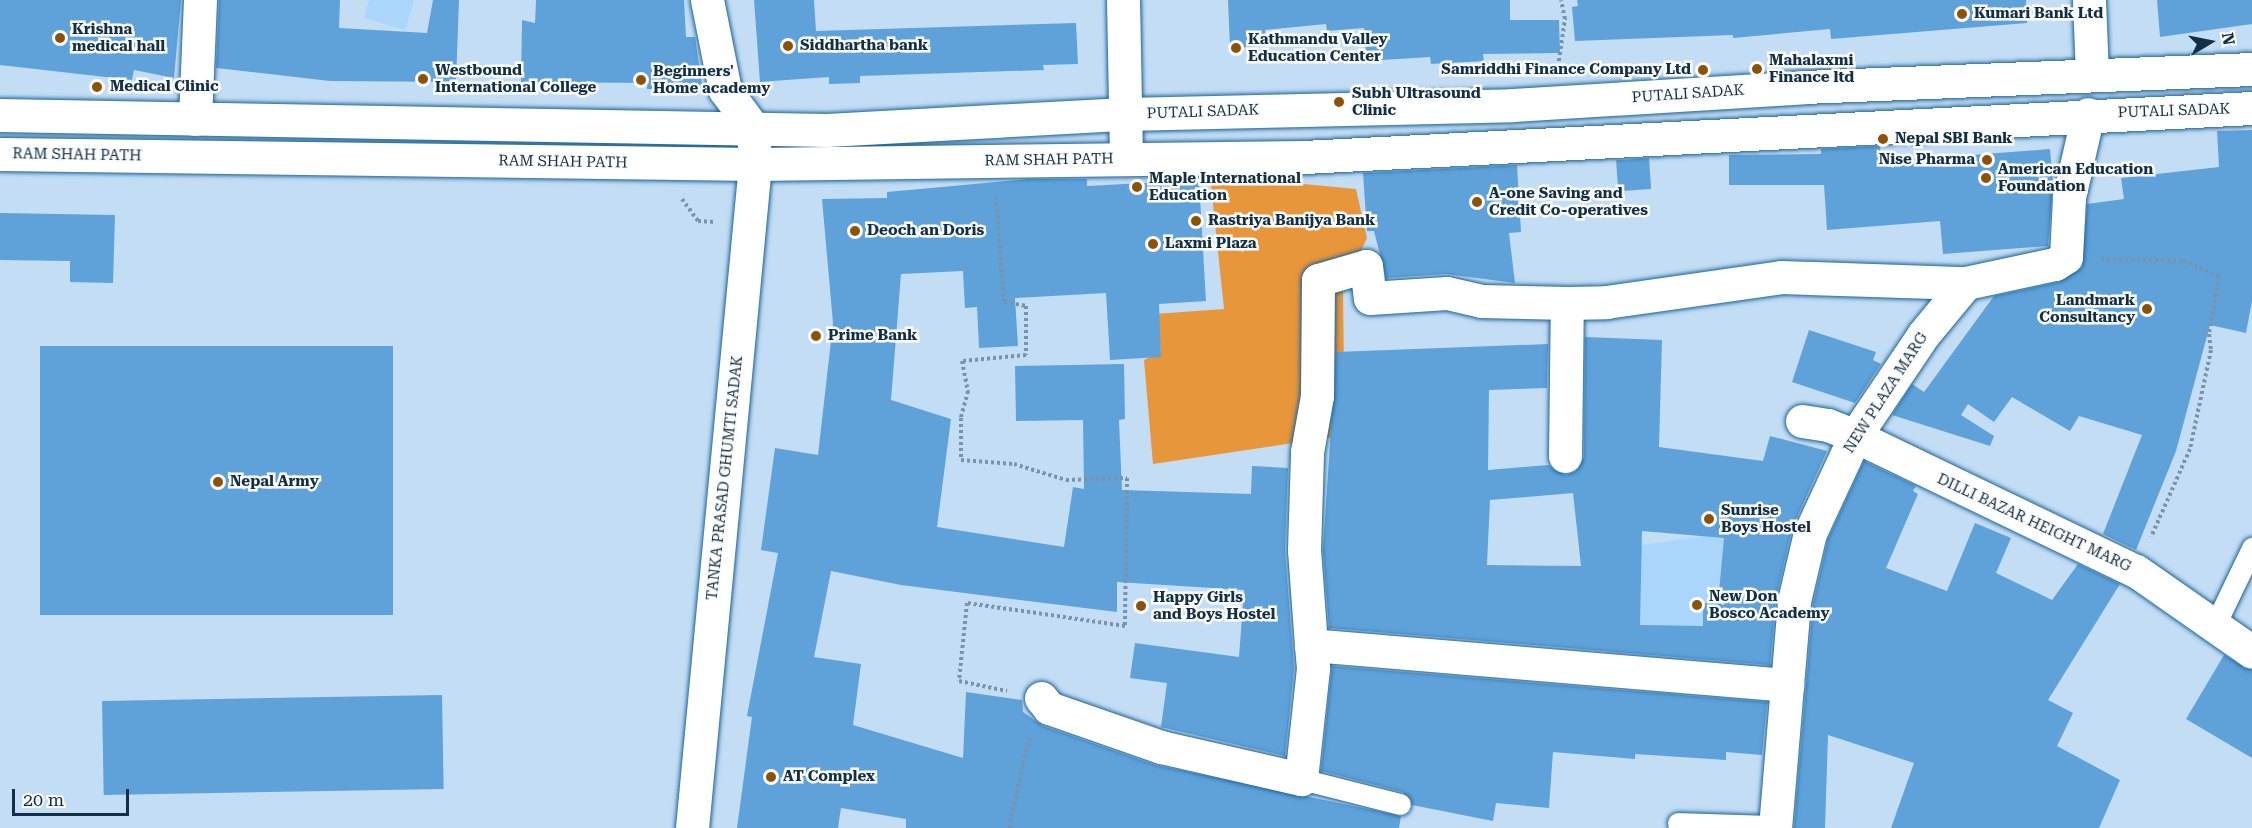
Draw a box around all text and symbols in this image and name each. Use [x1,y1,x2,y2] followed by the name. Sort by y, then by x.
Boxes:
[1974,5,2103,23] place label: Kumari Bank Ltd
[1955,7,1969,21] marker: Kumari Bank Ltd
[2180,12,2240,72] north arrow
[72,20,165,55] place label: Krishna medical hall
[1248,30,1388,65] place label: Kathmandu Valley Education Center
[53,31,67,45] marker: Krishna medical hall
[2218,31,2239,46] text: N
[800,37,928,55] place label: Siddhartha bank
[781,39,795,53] marker: Siddhartha bank
[1229,41,1243,55] marker: Kathmandu Valley Education Center
[1769,51,1854,86] place label: Mahalaxmi Finance ltd
[435,61,596,96] place label: Westbound International College
[1441,61,1691,79] place label: Samriddhi Finance Company Ltd
[653,62,770,97] place label: Beginners' Home academy
[1750,62,1764,76] marker: Mahalaxmi Finance ltd
[1696,63,1710,77] marker: Samriddhi Finance Company Ltd
[416,72,430,86] marker: Westbound International College
[634,73,648,87] marker: Beginners' Home academy
[88,78,106,96] marker: Medical Clinic
[110,78,219,96] place label: Medical Clinic
[1631,81,1745,107] street label: PUTALI SADAK
[1352,84,1481,119] place label: Subh Ultrasound Clinic
[1330,93,1348,111] marker: Subh Ultrasound Clinic
[2117,100,2231,122] street label: PUTALI SADAK
[1146,101,1260,123] street label: PUTALI SADAK
[1895,130,2012,148] place label: Nepal SBI Bank
[1876,132,1890,146] marker: Nepal SBI Bank
[12,145,142,165] street label: RAM SHAH PATH
[984,150,1114,170] street label: RAM SHAH PATH
[1879,151,1975,169] place label: Nise Pharma
[498,152,628,172] street label: RAM SHAH PATH
[1980,153,1994,167] marker: Nise Pharma
[1998,160,2153,195] place label: American Education Foundation
[1149,169,1301,204] place label: Maple International Education
[1979,171,1993,185] marker: American Education Foundation
[1130,180,1144,194] marker: Maple International Education
[1489,184,1648,219] place label: A-one Saving and Credit Co-operatives
[1470,195,1484,209] marker: A-one Saving and Credit Co-operatives
[1208,212,1375,230] place label: Rastriya Banijya Bank
[1189,214,1203,228] marker: Rastriya Banijya Bank
[867,222,984,240] place label: Deoch an Doris
[848,224,862,238] marker: Deoch an Doris
[1165,235,1257,253] place label: Laxmi Plaza
[1146,237,1160,251] marker: Laxmi Plaza
[2039,291,2135,326] place label: Landmark Consultancy
[2140,302,2154,316] marker: Landmark Consultancy
[828,327,917,345] place label: Prime Bank
[809,329,823,343] marker: Prime Bank
[1840,329,1932,457] street label: NEW PLAZA MARG
[703,355,747,601] street label: TANKA PRASAD GHUMTI SADAK
[1934,470,2134,576] street label: DILLI BAZAR HEIGHT MARG
[230,473,319,491] place label: Nepal Army
[211,475,225,489] marker: Nepal Army
[1721,501,1811,536] place label: Sunrise Boys Hostel
[1702,512,1716,526] marker: Sunrise Boys Hostel
[1709,587,1830,622] place label: New Don Bosco Academy
[1153,588,1276,623] place label: Happy Girls and Boys Hostel
[1690,598,1704,612] marker: New Don Bosco Academy
[1134,599,1148,613] marker: Happy Girls and Boys Hostel
[783,768,875,786] place label: AT Complex
[764,770,778,784] marker: AT Complex
[15,777,132,815] scale bar
[23,789,64,810] text: 20 m

